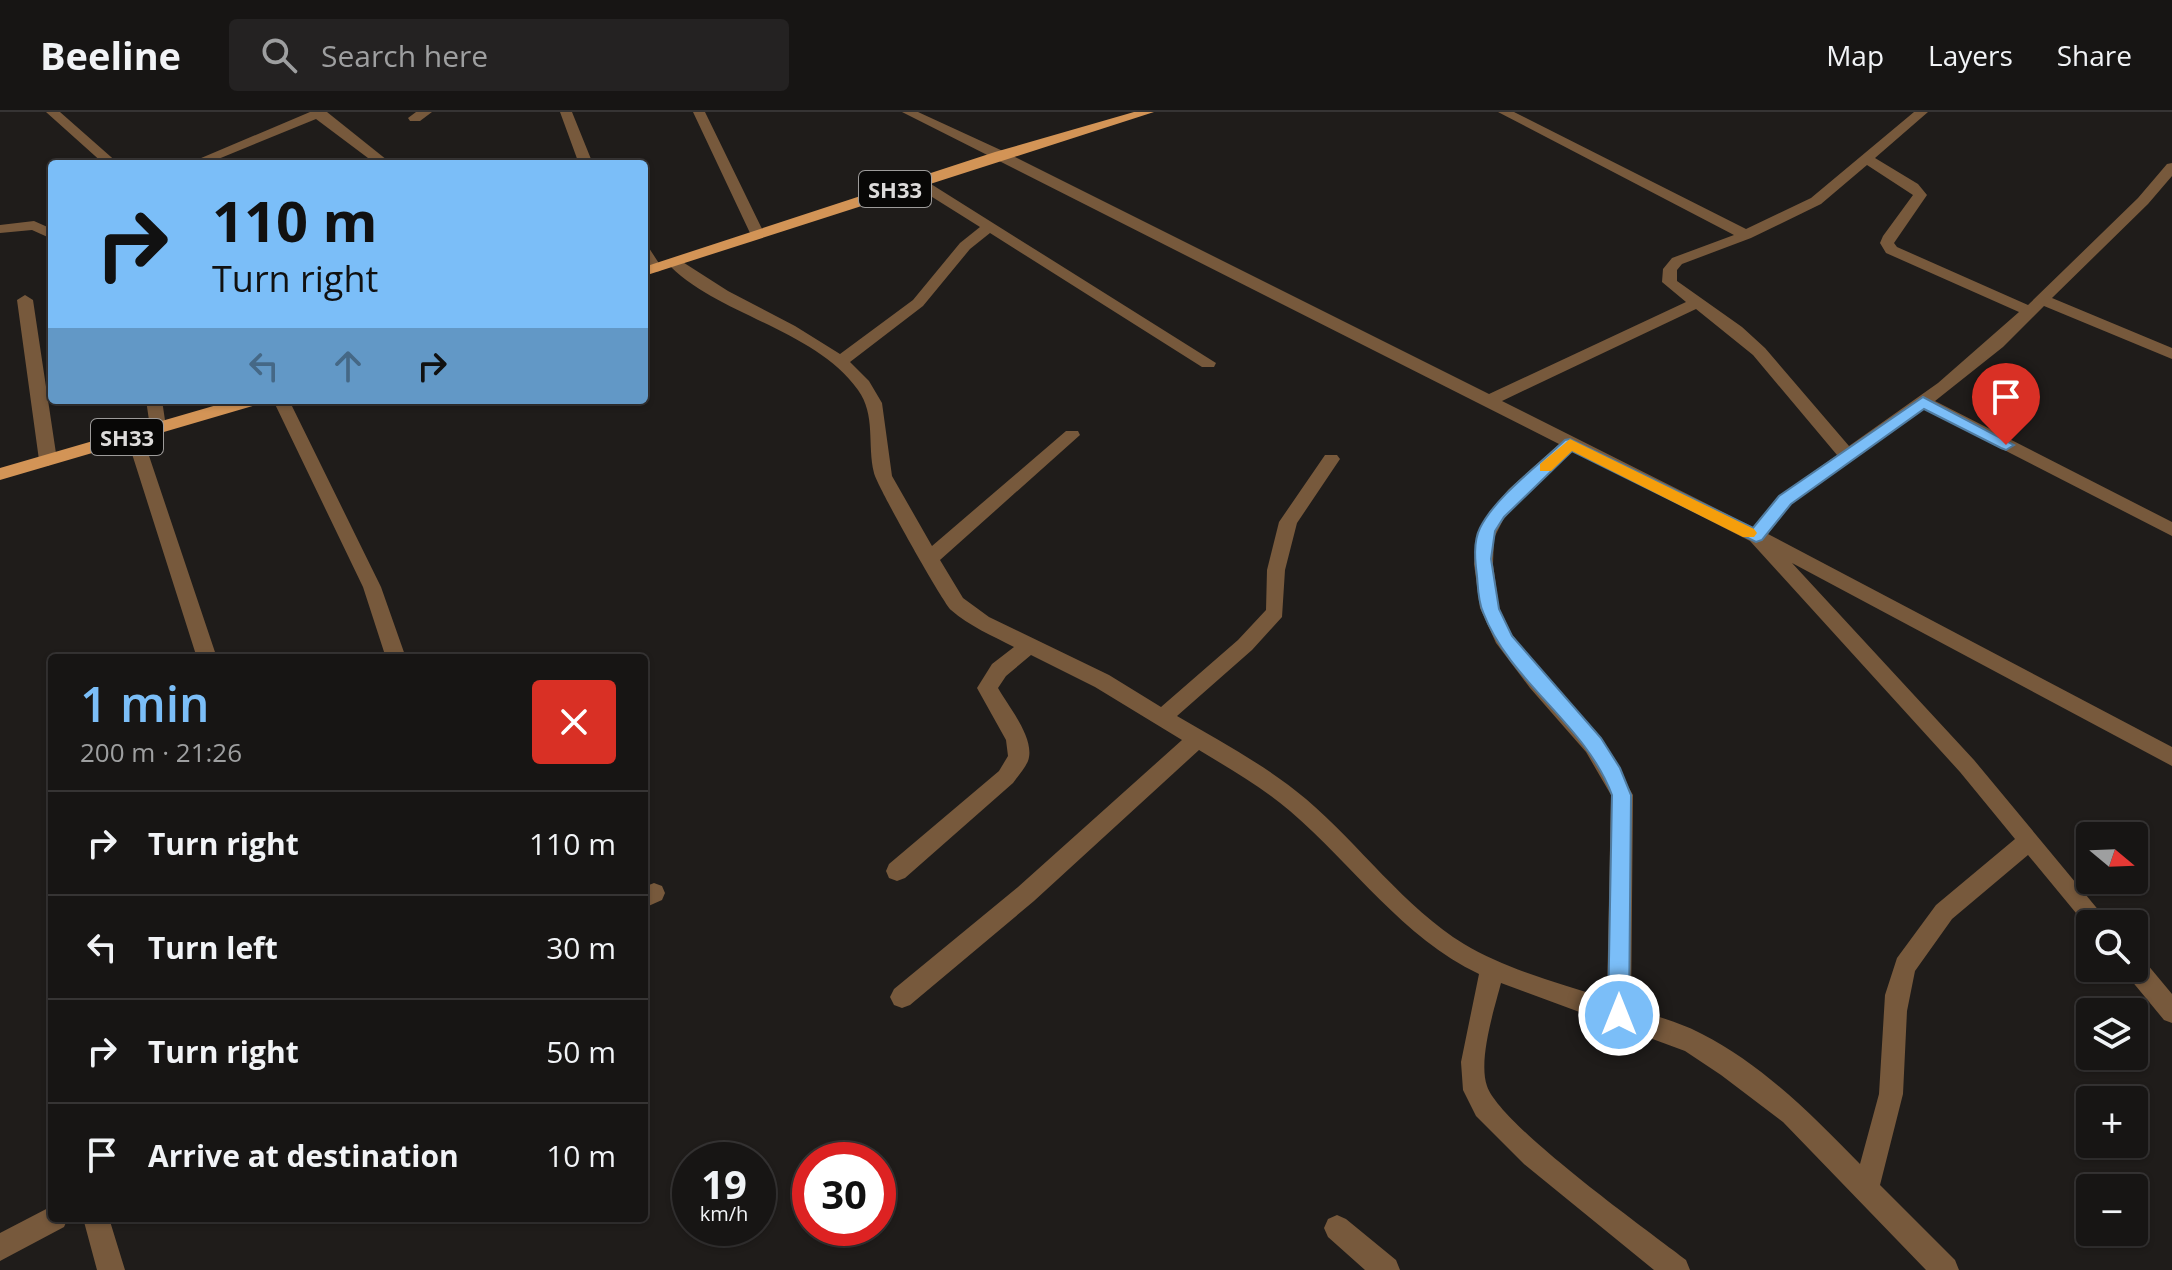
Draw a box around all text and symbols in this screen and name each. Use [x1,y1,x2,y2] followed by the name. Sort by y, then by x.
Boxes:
[229,19,789,91] search box
[40,29,181,81] text: Beeline
[257,33,301,77] icon: search
[321,35,488,76] text: Search here
[1826,36,1884,74] text: Map
[1928,36,2013,74] text: Layers
[2057,36,2132,74] text: Share
[859,171,931,207] road number: SH33
[212,182,378,258] text: 110 m
[80,192,184,296] icon: right
[212,254,378,303] text: Turn right
[242,344,286,388] icon: left
[326,344,370,388] icon: ahead
[410,344,454,388] icon: right
[1972,363,2040,445] pin
[1984,375,2028,419] icon: arrive
[91,419,163,455] road number: SH33
[80,671,210,736] text: 1 min
[532,680,616,764] button: close
[80,734,242,770] text: 200 m · 21:26
[80,821,124,865] icon: right
[2076,822,2148,894] north arrow
[2076,822,2148,1246] map controls
[148,823,299,864] text: Turn right
[529,823,616,864] text: 110 m
[2076,910,2148,982] button: search
[80,925,124,969] icon: left
[148,927,278,968] text: Turn left
[546,927,616,968] text: 30 m
[1577,973,1661,1057] position arrow
[2076,998,2148,1070] button: layers
[80,1029,124,1073] icon: right
[148,1031,299,1072] text: Turn right
[546,1031,616,1072] text: 50 m
[2076,1086,2148,1158] button: +
[80,1133,124,1177] icon: arrive
[148,1135,459,1176] text: Arrive at destination
[546,1135,616,1176] text: 10 m
[792,1142,896,1246] speed limit sign: 30
[701,1156,747,1211] text: 19
[2076,1174,2148,1246] button: −
[700,1200,748,1227] text: km/h

